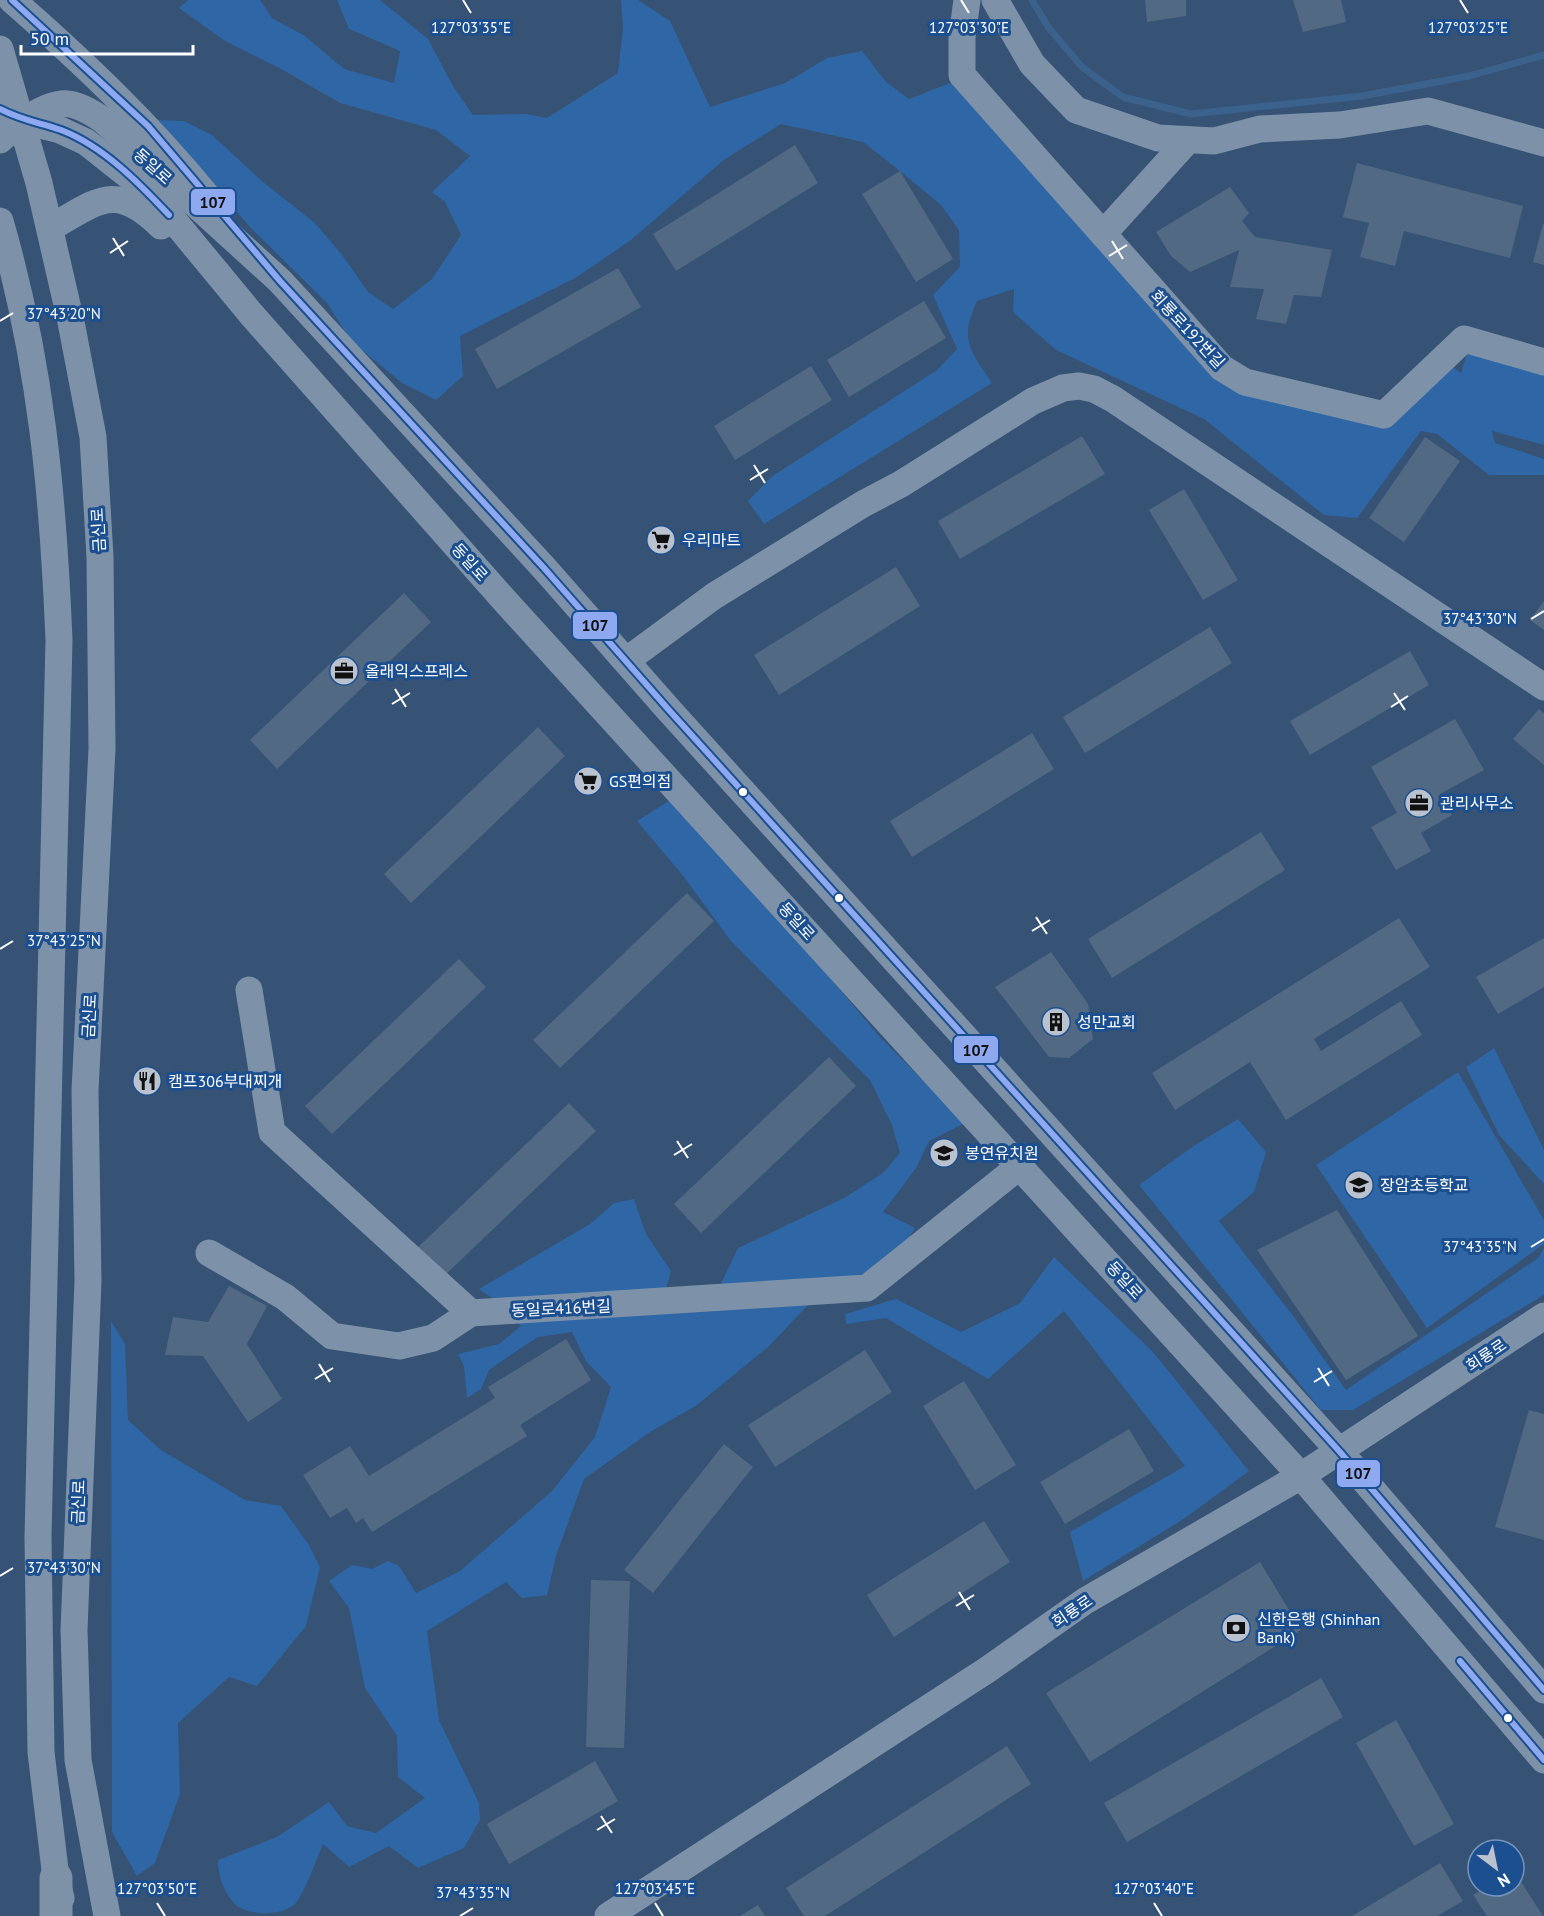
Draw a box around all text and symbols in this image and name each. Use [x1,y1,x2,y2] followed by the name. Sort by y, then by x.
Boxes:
[21,18,194,56] scale bar
[431,18,511,37] text: 127°03'35"E
[929,18,1009,37] text: 127°03'30"E
[1428,18,1508,37] text: 127°03'25"E
[30,27,69,50] text: 50 m
[130,144,176,188] street label: 동일로
[190,188,236,216] line badge: 107
[199,192,227,212] text: 107
[1147,286,1229,372] street label: 회룡로192번길
[27,304,101,323] text: 37°43'20"N
[87,507,109,553] street label: 금신로
[645,524,677,556] supermarket icon: 우리마트
[682,530,741,550] place label: 우리마트
[448,539,492,585] street label: 동일로
[1443,609,1517,628] text: 37°43'30"N
[572,611,618,640] line badge: 107
[581,615,609,635] text: 107
[328,655,360,687] office icon: 올래익스프레스
[365,661,468,681] place label: 올래익스프레스
[572,765,604,797] supermarket icon: GS편의점
[609,771,671,791] place label: GS편의점
[737,786,749,798] unlabelled marker
[1403,787,1435,819] office icon: 관리사무소
[1440,793,1514,813] place label: 관리사무소
[833,892,845,904] unlabelled marker
[775,898,819,944] street label: 동일로
[27,931,101,950] text: 37°43'25"N
[78,993,100,1039] street label: 금신로
[1040,1006,1072,1038] building icon: 성만교회
[1077,1012,1136,1032] place label: 성만교회
[953,1035,999,1064] line badge: 107
[962,1040,990,1060] text: 107
[131,1065,163,1097] restaurant icon: 캠프306부대찌개
[168,1071,282,1091] place label: 캠프306부대찌개
[928,1137,960,1169] school or university icon: 봉연유치원
[965,1143,1039,1163] place label: 봉연유치원
[1343,1169,1375,1201] school or university icon: 장암초등학교
[1380,1175,1468,1195] place label: 장암초등학교
[1443,1237,1517,1256] text: 37°43'35"N
[1103,1257,1147,1303] street label: 동일로
[511,1295,611,1321] street label: 동일로416번길
[1462,1334,1510,1376] street label: 회룡로
[1336,1459,1381,1488] line badge: 107
[1344,1463,1372,1483] text: 107
[67,1479,89,1524] street label: 금신로
[27,1558,101,1577] text: 37°43'30"N
[1048,1590,1096,1632] street label: 회룡로
[1257,1609,1380,1647] place label: 신한은행 (Shinhan Bank)
[1220,1612,1252,1644] bank icon: 신한은행 (Shinhan Bank)
[1502,1712,1514,1724] unlabelled marker
[1466,1838,1526,1898] north arrow
[1494,1869,1514,1892] text: N
[117,1879,197,1898] text: 127°03'50"E
[615,1879,695,1898] text: 127°03'45"E
[1114,1879,1194,1898] text: 127°03'40"E
[436,1883,510,1902] text: 37°43'35"N

